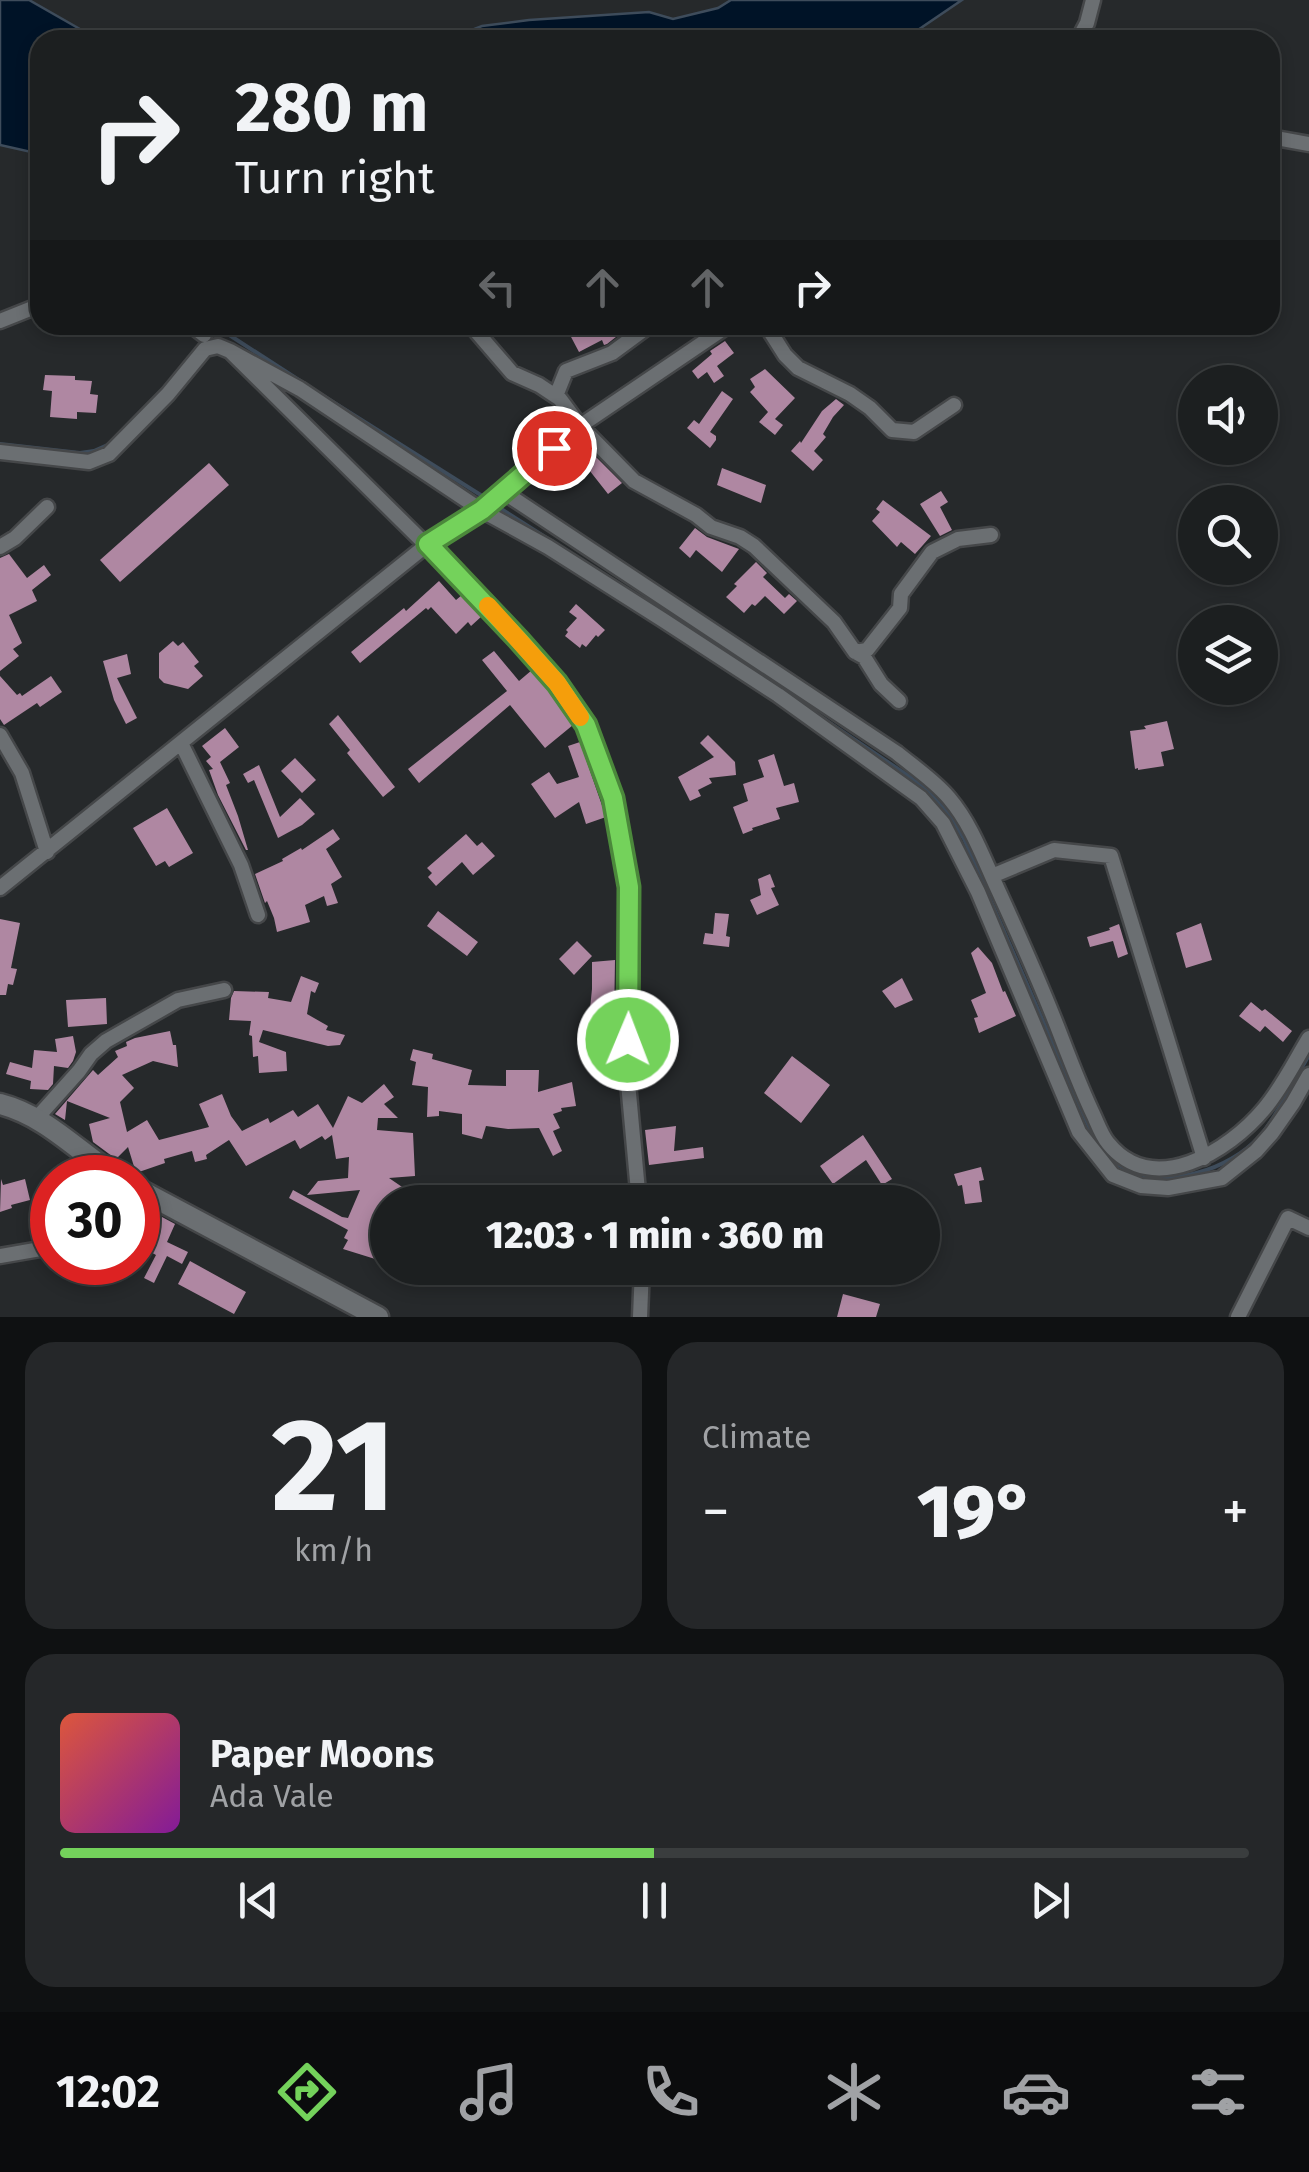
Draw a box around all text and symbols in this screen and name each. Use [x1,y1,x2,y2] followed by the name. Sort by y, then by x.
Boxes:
[235,66,429,150] text: 280 m
[70,70,200,200] icon: right
[235,151,434,205] text: Turn right
[470,260,525,315] icon: left
[575,260,630,315] icon: ahead
[680,260,735,315] icon: ahead
[785,260,840,315] icon: right
[1178,365,1278,705] map controls
[1178,365,1278,465] button: sound
[512,406,597,491] pin
[527,421,582,476] icon: arrive
[1178,485,1278,585] button: search
[1178,605,1278,705] button: layers
[576,988,680,1092] position arrow
[30,1155,160,1285] speed limit sign: 30
[486,1212,824,1258] text: 12:03 · 1 min · 360 m
[271,1388,396,1544] text: 21
[702,1418,811,1456] text: Climate
[917,1467,1034,1557] text: 19°
[702,1479,730,1545] text: −
[1222,1479,1249,1545] text: +
[294,1531,373,1569] text: km/h
[210,1731,434,1777] text: Paper Moons
[210,1777,334,1815] text: Ada Vale
[231,1873,286,1928] icon: previous
[627,1873,682,1928] icon: pause
[1023,1873,1078,1928] icon: next
[272,2057,342,2127] icon: directions
[454,2057,524,2127] icon: music
[636,2057,706,2127] icon: phone
[819,2057,889,2127] icon: climate
[1001,2057,1071,2127] icon: car
[1183,2057,1253,2127] icon: filters
[56,2065,160,2119] text: 12:02

